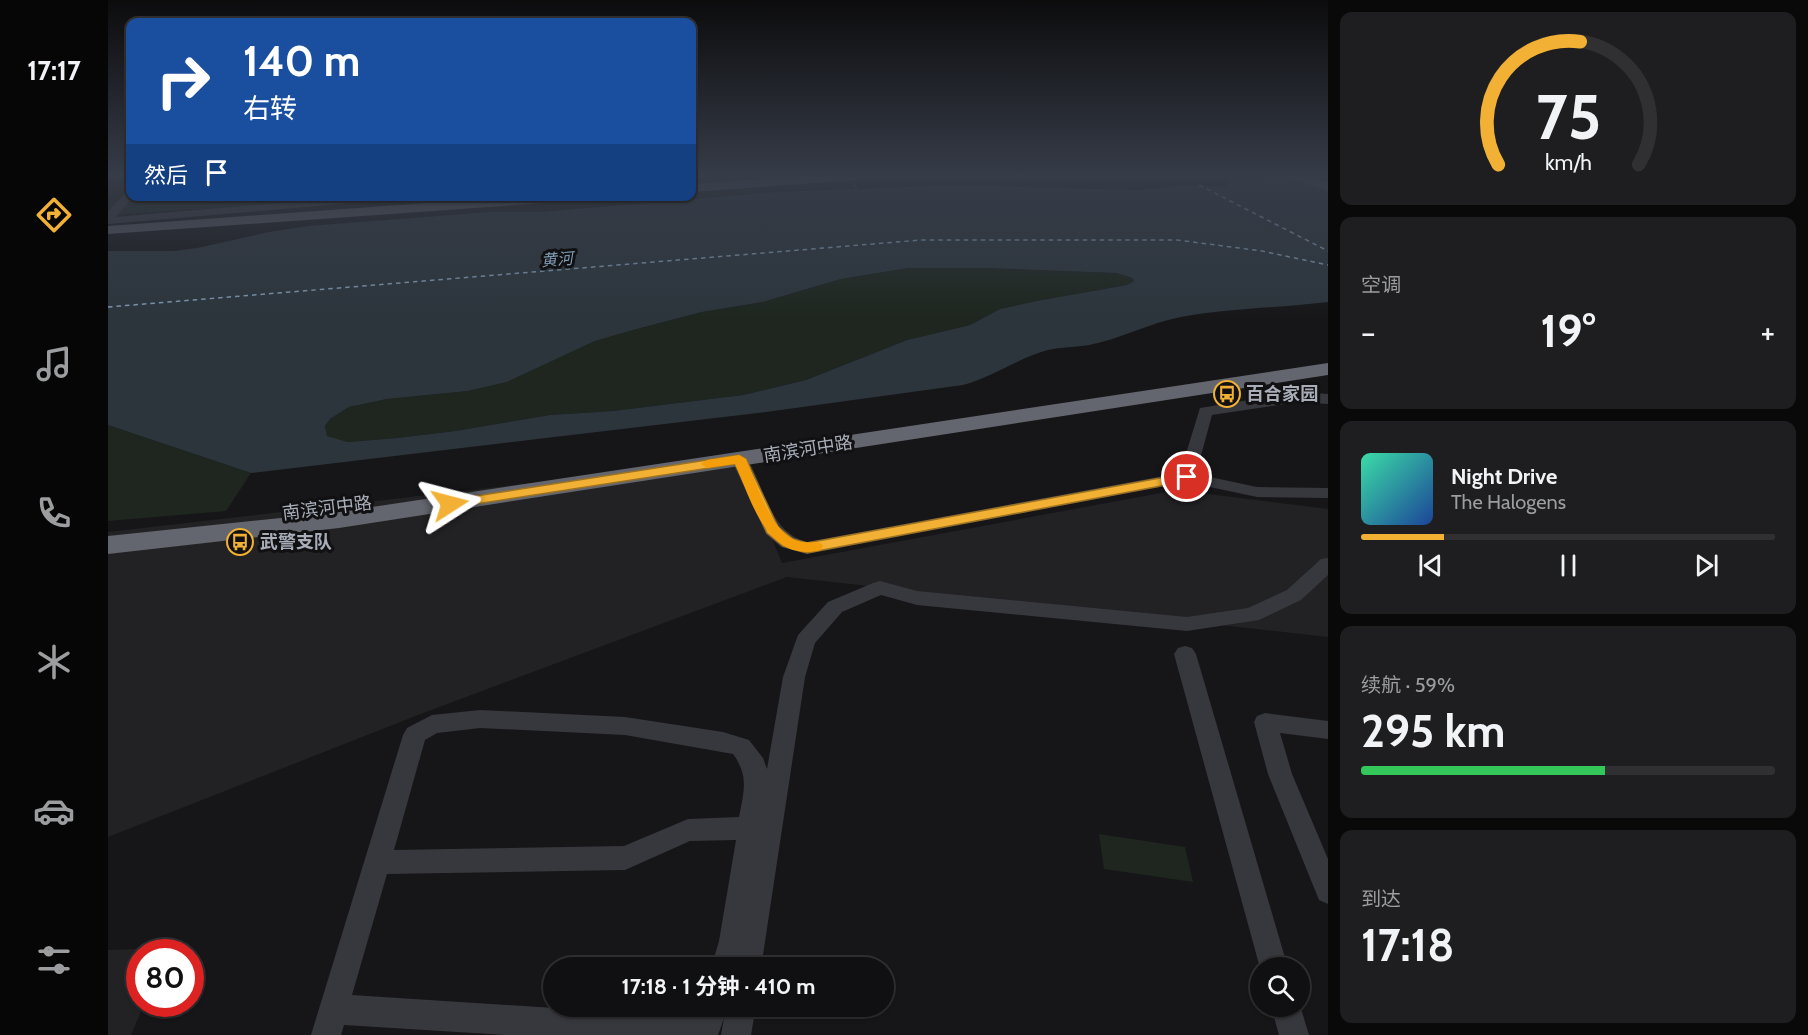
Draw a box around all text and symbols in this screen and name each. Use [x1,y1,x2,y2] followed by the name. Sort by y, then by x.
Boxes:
[243,35,360,87] text: 140 m
[144,42,222,120] icon: right
[27,54,81,87] text: 17:17
[1535,79,1601,155] text: 75
[243,92,297,125] text: 右转
[1545,150,1591,176] text: km/h
[200,156,233,189] icon: arrive
[144,162,188,189] text: 然后
[33,194,75,236] icon: directions
[540,248,577,270] water label: 黄河
[1361,273,1401,297] text: 空调
[1541,304,1595,358] text: 19°
[1361,312,1376,352] text: −
[1760,312,1775,352] text: +
[33,343,75,385] icon: music
[1212,379,1242,409] bus stop icon: 百合家园
[1246,383,1318,405] place label: 百合家园
[762,431,854,467] street label: 南滨河中路
[1161,451,1212,502] pin
[1170,460,1203,493] icon: arrive
[1451,463,1557,490] text: Night Drive
[418,472,482,536] position arrow
[1451,490,1566,514] text: The Halogens
[33,492,75,534] icon: phone
[281,492,373,524] street label: 南滨河中路
[225,527,255,557] bus stop icon: 武警支队
[260,531,332,553] place label: 武警支队
[1414,549,1447,582] icon: previous
[1552,549,1585,582] icon: pause
[1690,549,1723,582] icon: next
[33,641,75,683] icon: climate
[1361,673,1455,697] text: 续航 · 59%
[1361,704,1505,758] text: 295 km
[33,790,75,832] icon: car
[1361,887,1401,911] text: 到达
[1361,918,1454,972] text: 17:18
[33,939,75,981] icon: filters
[126,939,204,1017] speed limit sign: 80
[1250,957,1310,1017] map controls
[1250,957,1310,1017] button: search
[622,973,815,1000] text: 17:18 · 1 分钟 · 410 m

